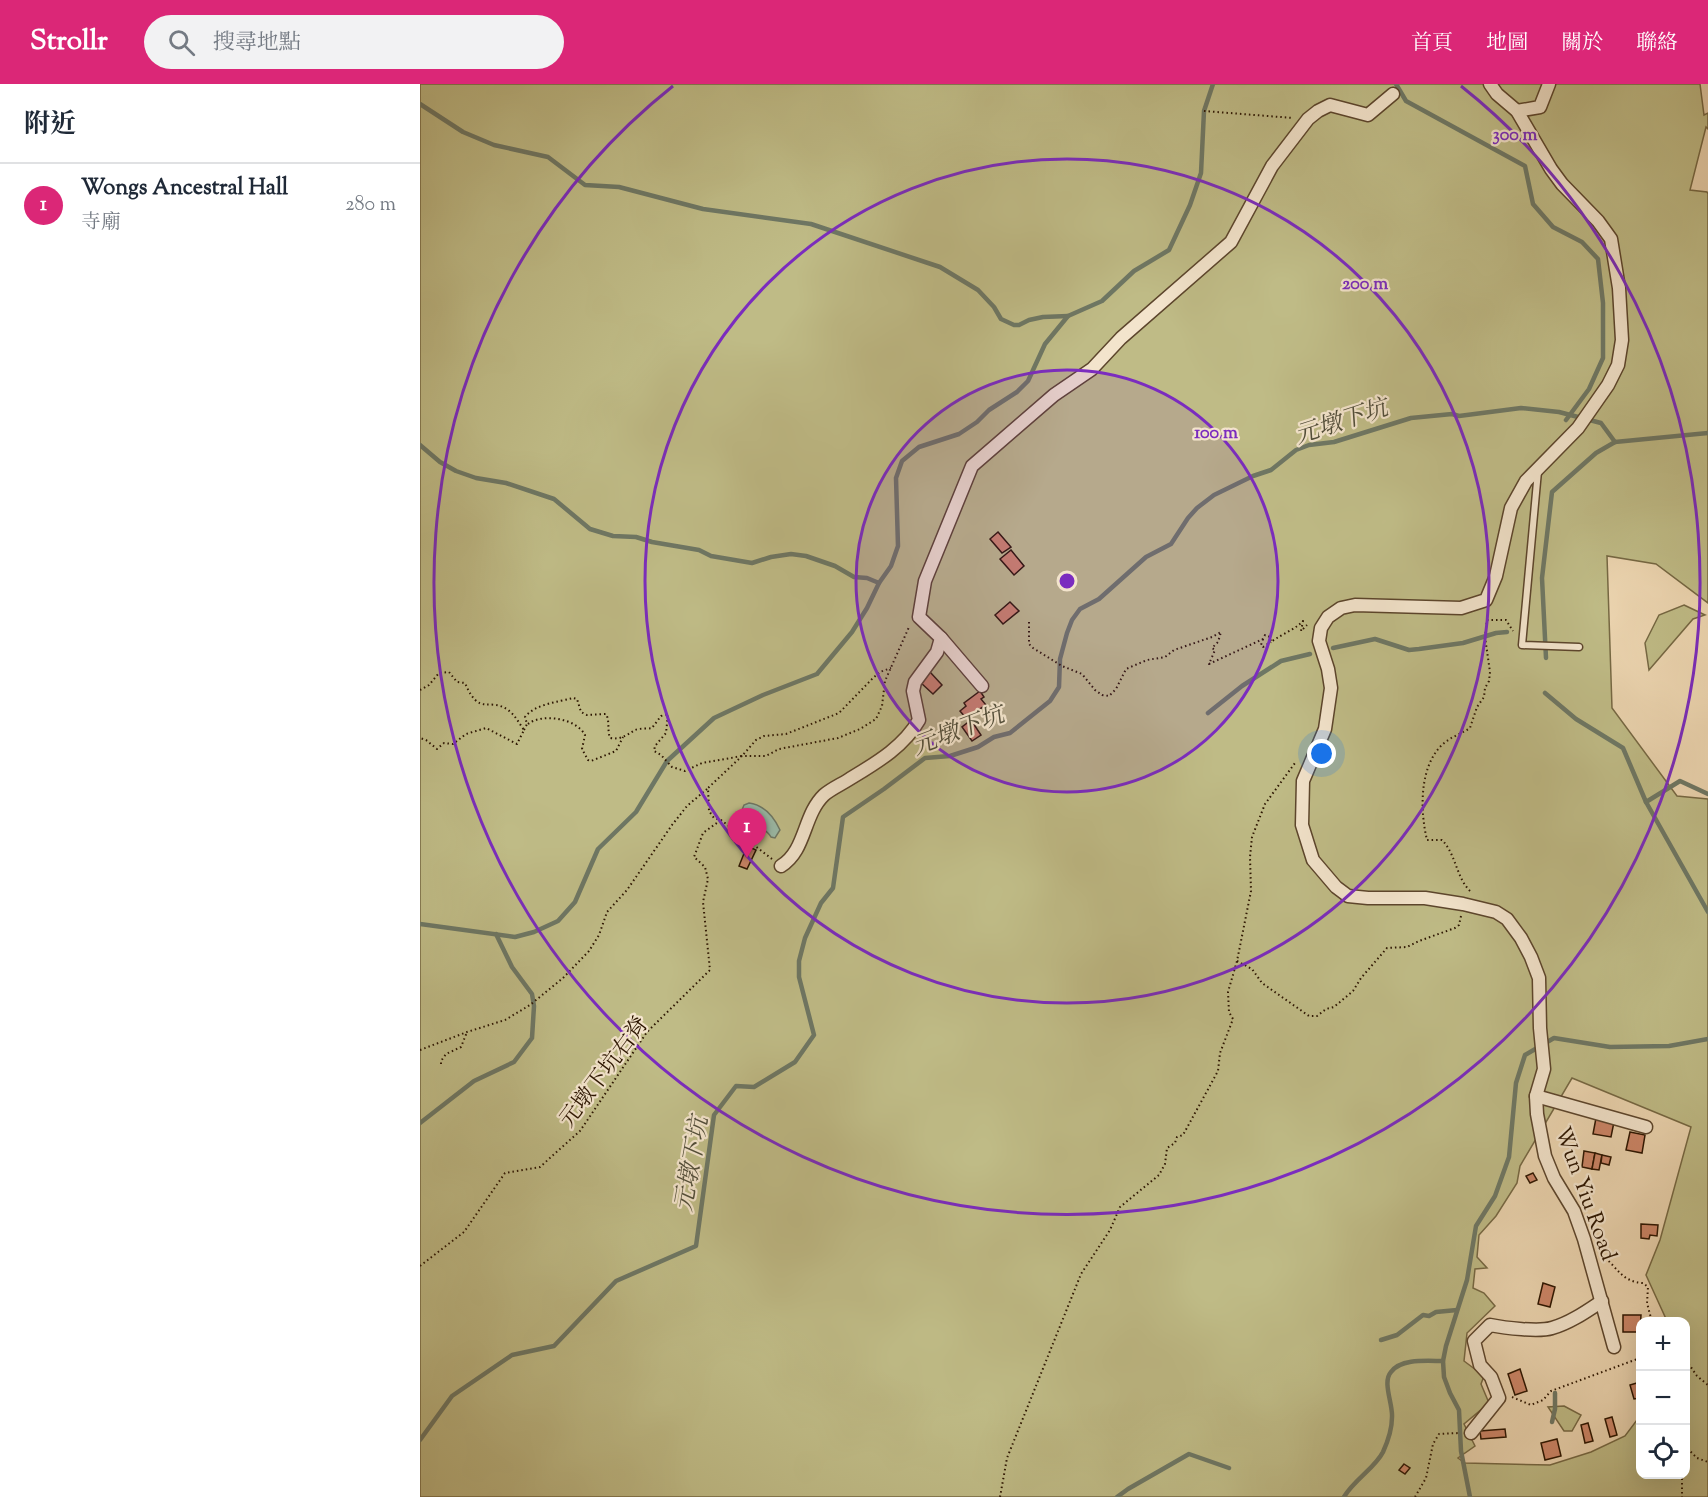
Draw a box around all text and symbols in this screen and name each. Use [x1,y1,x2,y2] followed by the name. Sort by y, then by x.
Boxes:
[144,15,564,69] search box
[30,22,108,62] text: Strollr
[165,26,198,59] icon: search
[213,28,301,60] text: 搜尋地點
[1411,29,1453,59] text: 首頁
[1486,29,1528,59] text: 地圖
[1561,29,1603,59] text: 關於
[1636,29,1678,59] text: 聯絡
[24,107,76,144] text: 附近
[1493,123,1538,149] text: 300 m
[81,173,288,205] text: Wongs Ancestral Hall
[40,191,47,220] text: 1
[345,191,396,220] text: 280 m
[81,209,121,238] text: 寺廟
[1342,272,1388,298] text: 200 m
[1291,391,1396,454] water label: 元墩下坑
[1194,421,1238,447] text: 100 m
[1057,571,1077,591] centre of rings
[908,697,1013,765] water label: 元墩下坑
[1307,739,1336,768] your location
[728,808,766,858] pin: 1
[553,1010,658,1135] street label: 元墩下坑右脊
[668,1110,719,1215] water label: 元墩下坑
[1545,1122,1623,1266] street label: Wun Yiu Road
[1636,1317,1690,1479] map controls
[1636,1317,1690,1371] button: +
[1636,1371,1690,1425] button: −
[1636,1425,1690,1479] button: locate

